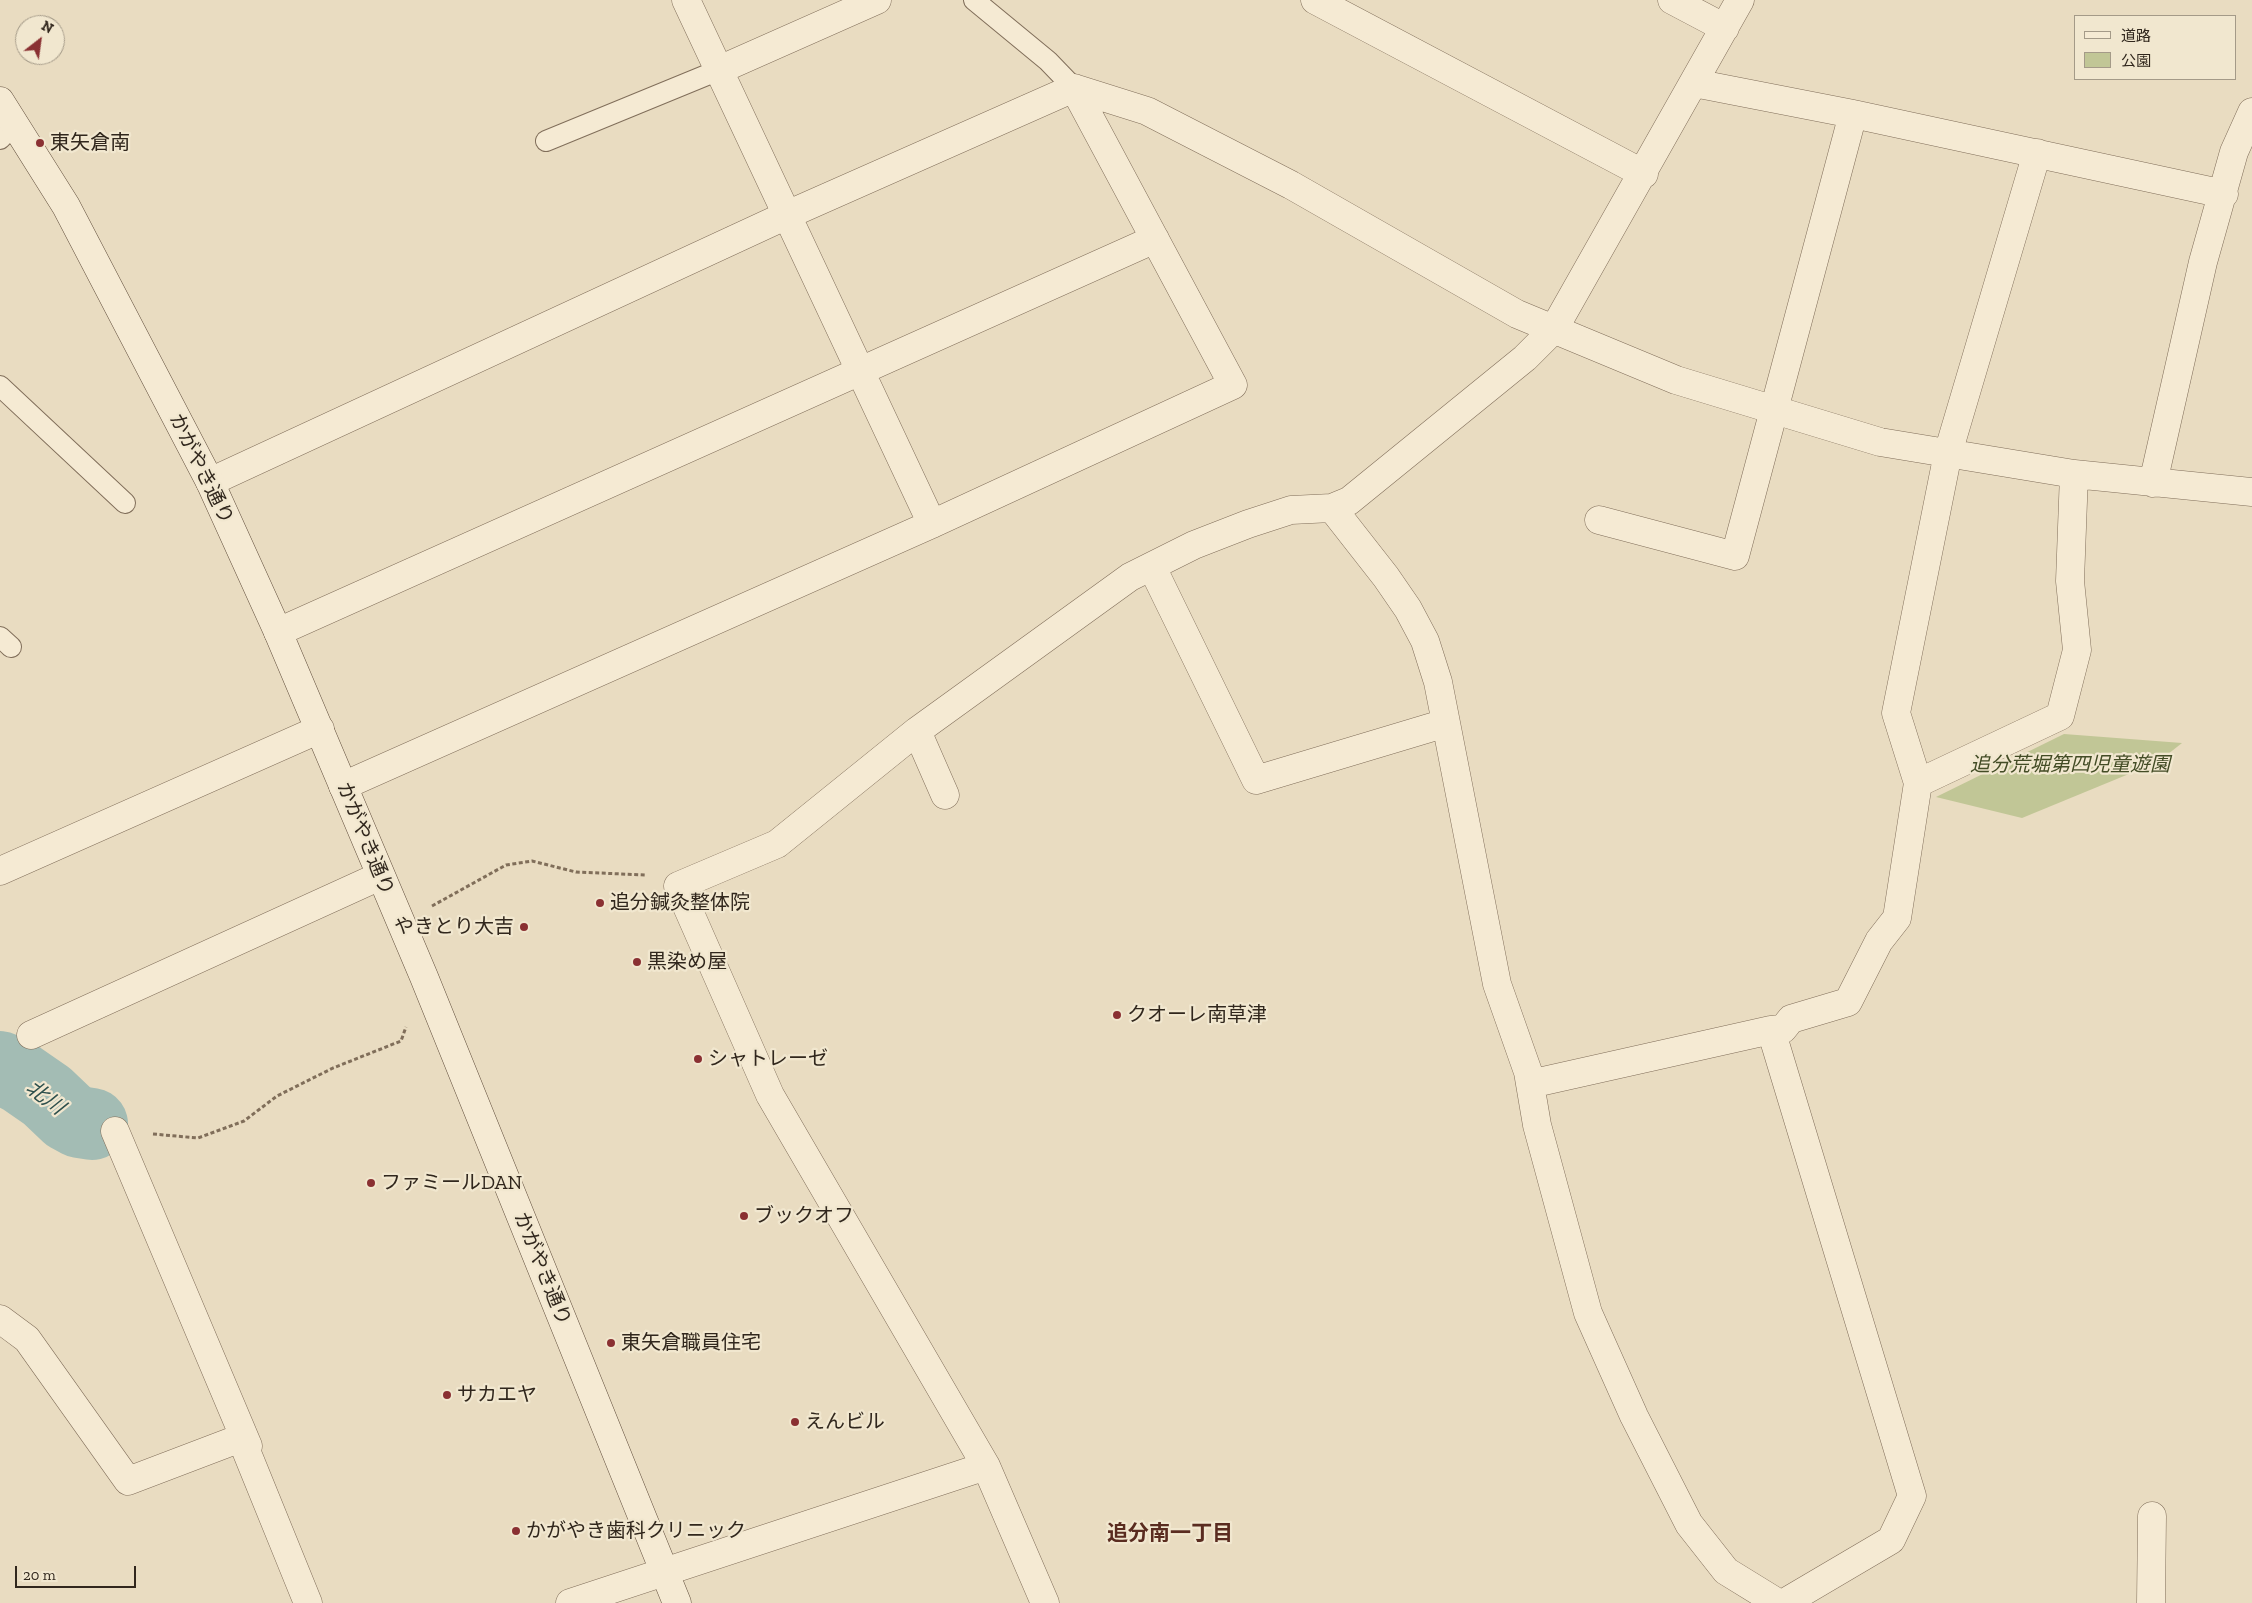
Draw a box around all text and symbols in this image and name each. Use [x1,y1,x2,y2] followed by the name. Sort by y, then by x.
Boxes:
[15,15,65,65] north arrow
[2074,15,2237,80] legend
[38,17,56,37] text: N
[2121,27,2151,45] text: 道路
[2121,52,2151,70] text: 公園
[50,131,130,155] place label: 東矢倉南
[34,137,46,149] marker: 東矢倉南
[164,410,238,528] street label: かがやき通り
[1970,753,2170,777] park label: 追分荒堀第四児童遊園
[331,779,399,899] street label: かがやき通り
[610,891,750,915] place label: 追分鍼灸整体院
[594,897,606,909] marker: 追分鍼灸整体院
[394,915,514,939] place label: やきとり大吉
[518,921,530,933] marker: やきとり大吉
[647,950,727,974] place label: 黒染め屋
[631,956,643,968] marker: 黒染め屋
[1127,1003,1267,1027] place label: クオーレ南草津
[1111,1009,1123,1021] marker: クオーレ南草津
[708,1047,828,1071] place label: シャトレーゼ
[692,1053,704,1065] marker: シャトレーゼ
[21,1075,69,1121] water label: 北川
[381,1171,522,1195] place label: ファミールDAN
[365,1177,377,1189] marker: ファミールDAN
[754,1204,854,1228] place label: ブックオフ
[508,1209,576,1329] street label: かがやき通り
[738,1210,750,1222] marker: ブックオフ
[621,1331,761,1355] place label: 東矢倉職員住宅
[605,1337,617,1349] marker: 東矢倉職員住宅
[457,1383,537,1407] place label: サカエヤ
[441,1389,453,1401] marker: サカエヤ
[805,1410,885,1434] place label: えんビル
[789,1416,801,1428] marker: えんビル
[526,1519,746,1543] place label: かがやき歯科クリニック
[1107,1521,1233,1547] district label: 追分南一丁目
[510,1525,522,1537] marker: かがやき歯科クリニック
[18,1556,139,1588] scale bar
[23,1566,56,1584] text: 20 m

